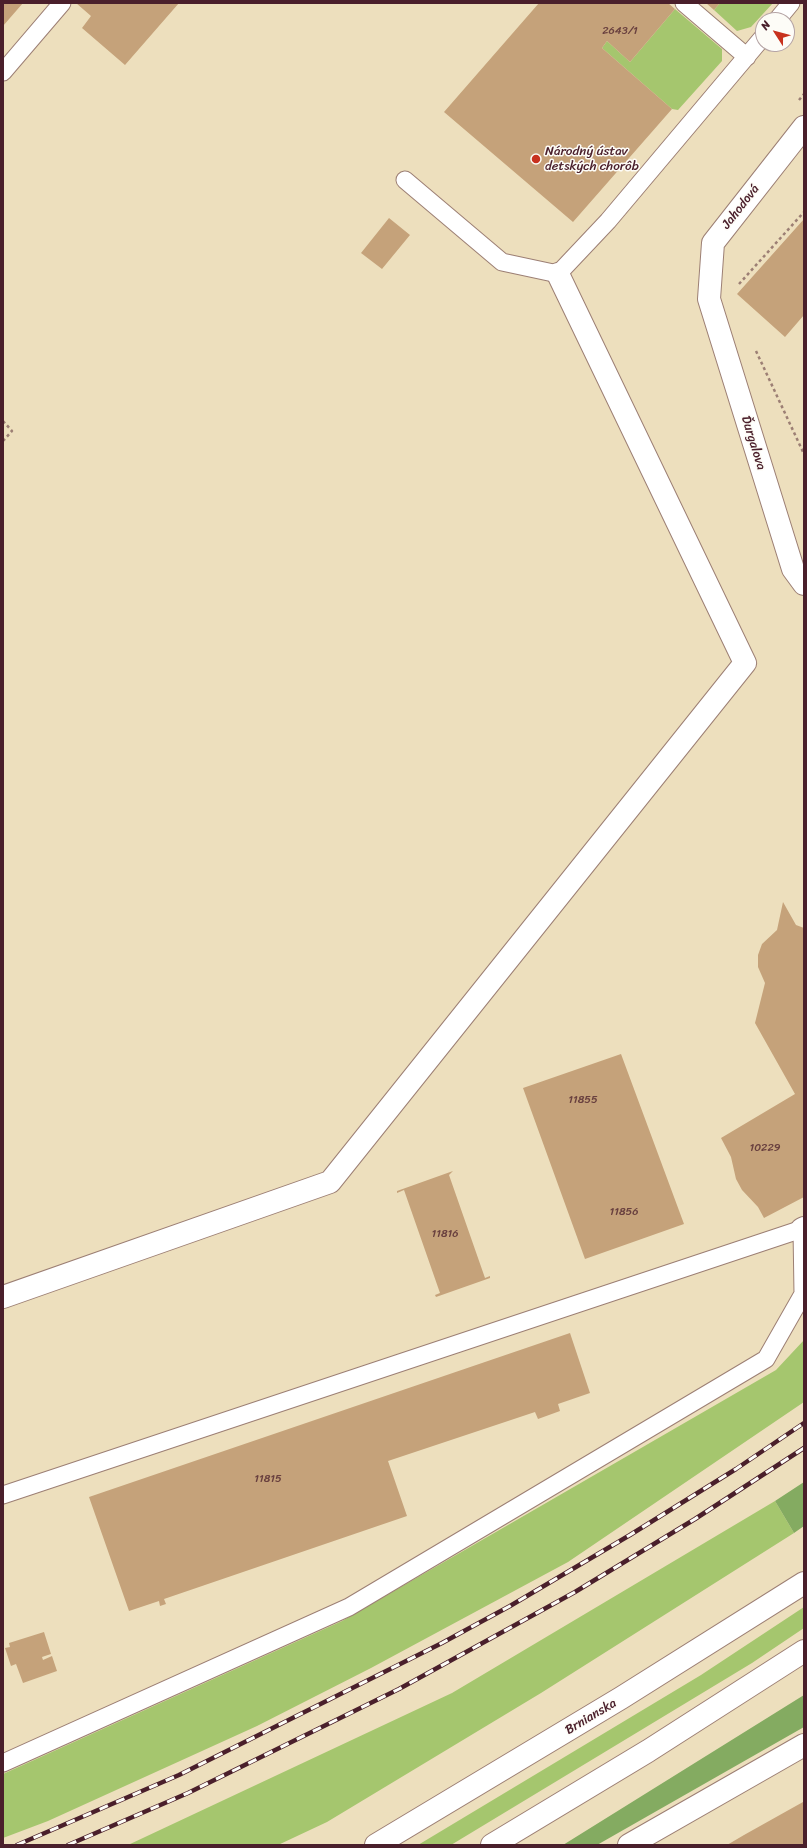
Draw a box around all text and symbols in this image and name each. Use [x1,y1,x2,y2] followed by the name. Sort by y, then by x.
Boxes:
[755,12,795,52] north arrow
[756,17,776,34] text: N
[602,24,638,38] house number: 2643/1
[545,144,639,175] place label: Národný ústav detských chorôb
[530,153,542,165] marker: Národný ústav detských chorôb
[719,182,763,232] street label: Jahodová
[737,414,769,472] street label: Ďurgalova
[568,1093,598,1107] house number: 11855
[749,1141,781,1155] house number: 10229
[609,1205,639,1219] house number: 11856
[431,1227,459,1241] house number: 11816
[254,1472,282,1486] house number: 11815
[563,1696,619,1738] street label: Brnianska

